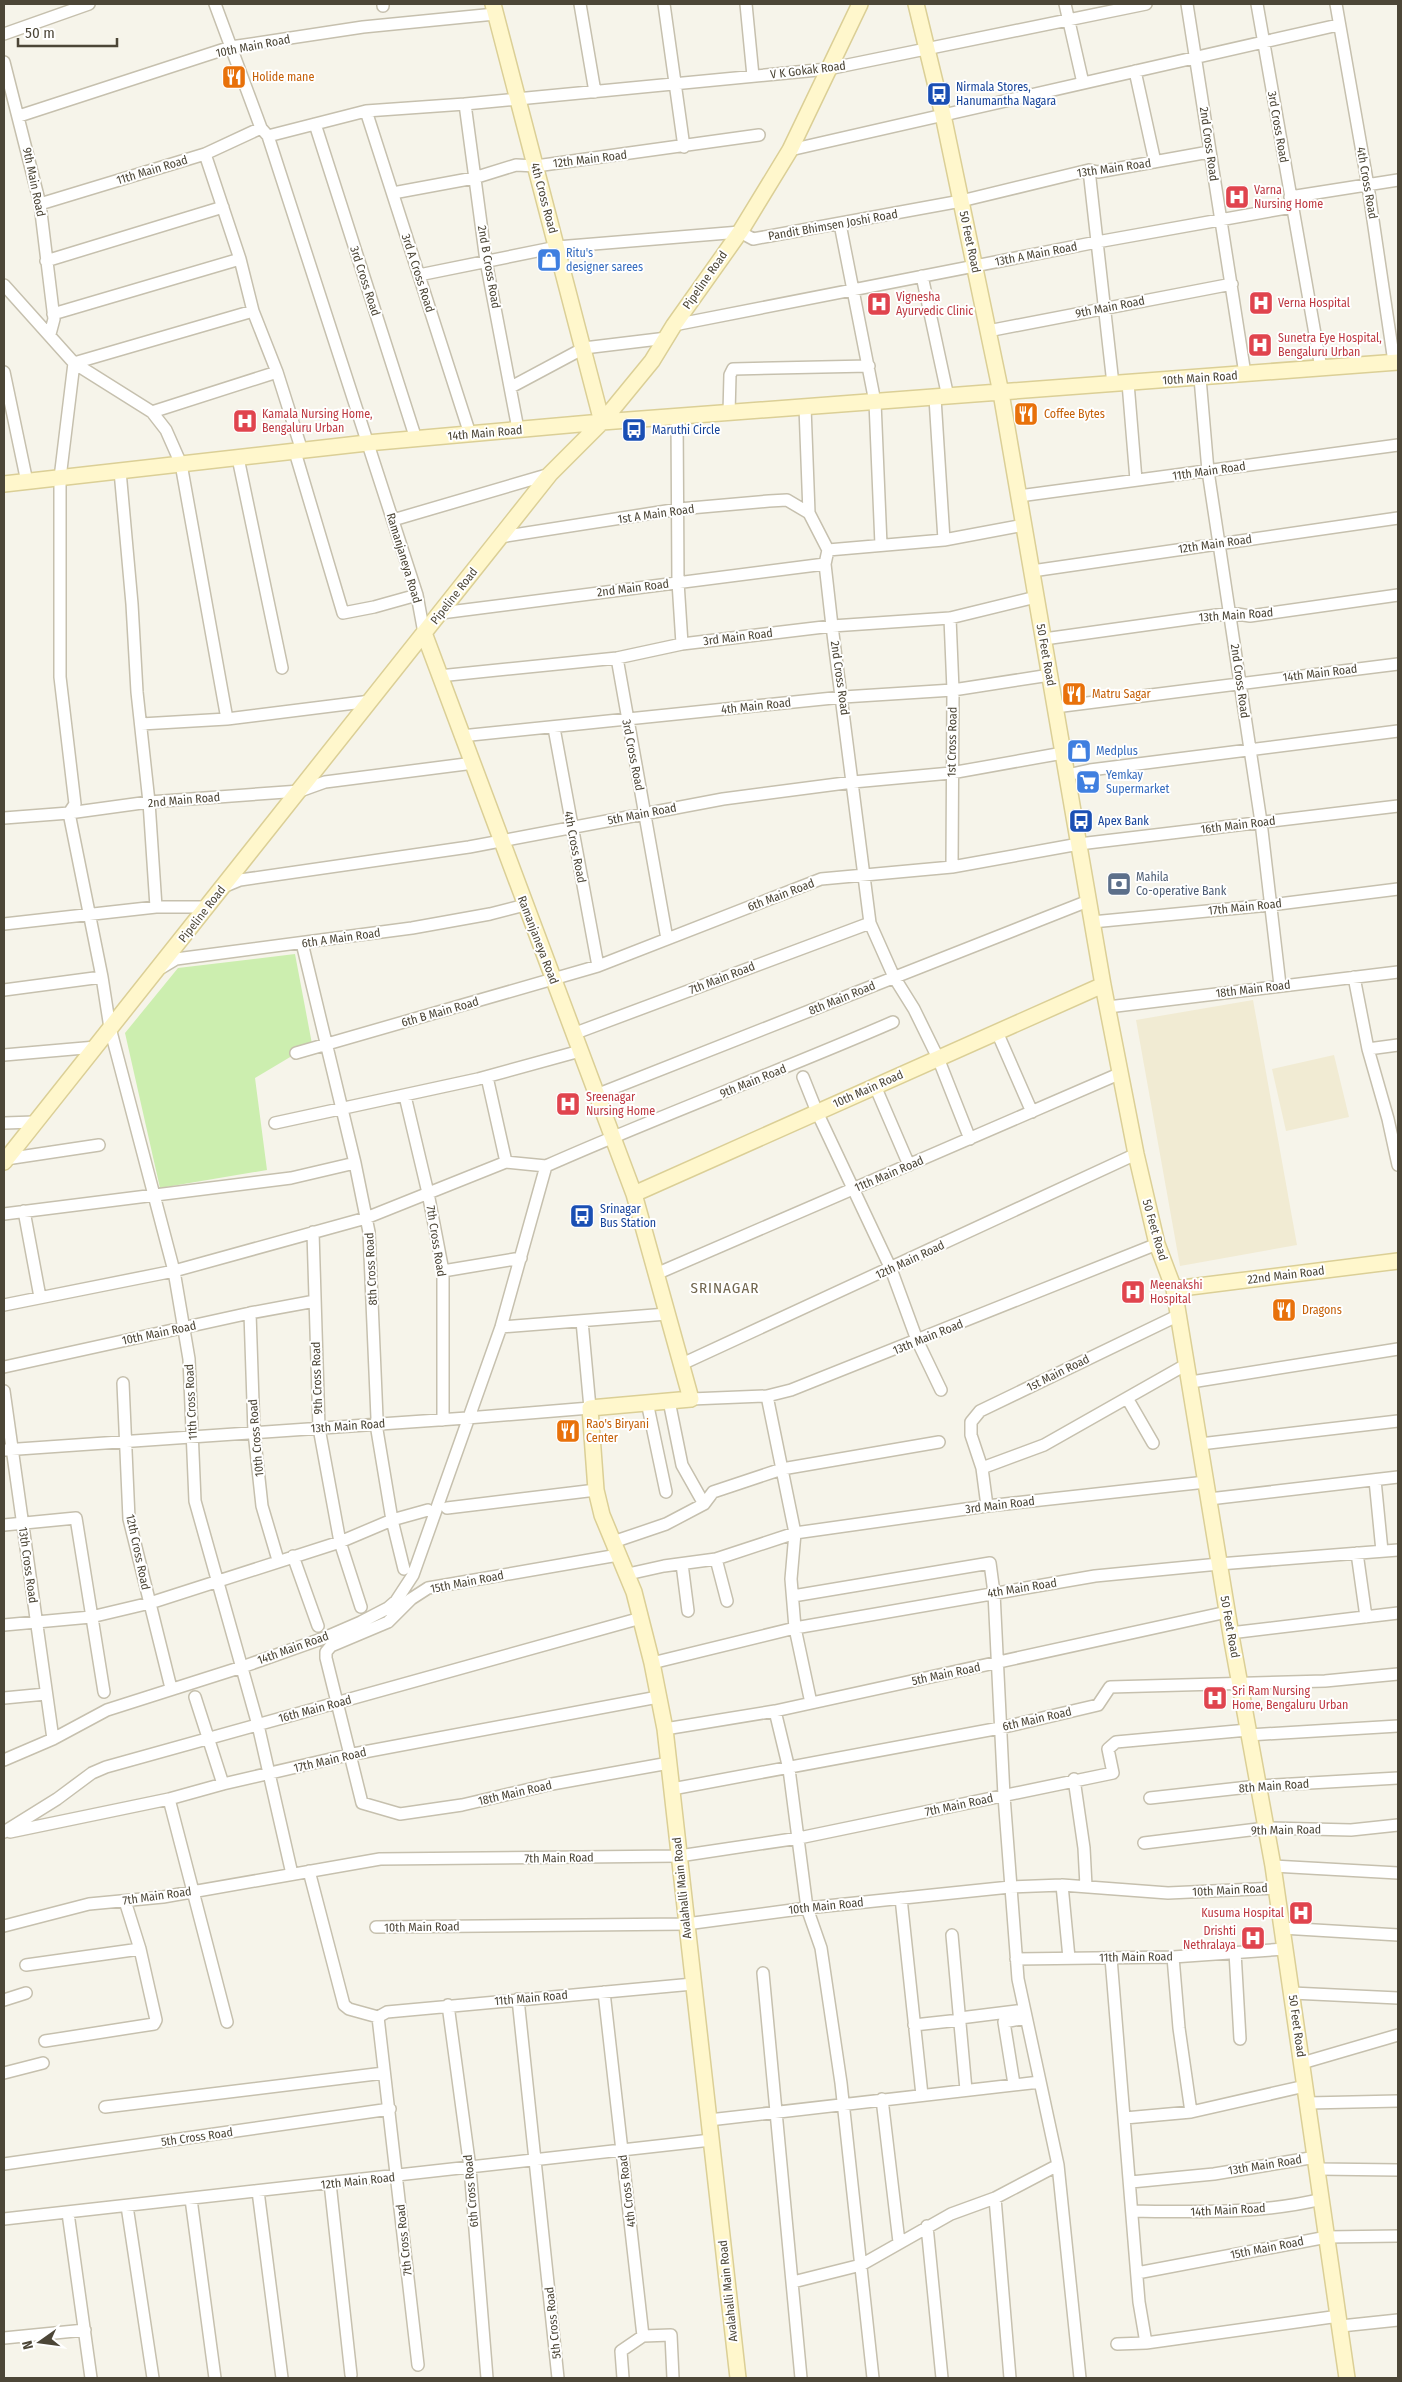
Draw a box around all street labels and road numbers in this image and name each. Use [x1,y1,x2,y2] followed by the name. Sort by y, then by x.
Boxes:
[215,32,291,60] street label: 10th Main Road
[769,58,847,82] street label: V K Gokak Road
[1265,90,1291,164] street label: 3rd Cross Road
[1197,106,1221,182] street label: 2nd Cross Road
[20,146,48,218] street label: 9th Main Road
[1354,146,1380,220] street label: 4th Cross Road
[552,148,628,170] street label: 12th Main Road
[115,153,189,187] street label: 11th Main Road
[1076,156,1152,180] street label: 13th Main Road
[528,161,560,235] street label: 4th Cross Road
[767,207,899,243] street label: Pandit Bhimsen Joshi Road
[957,210,983,274] street label: 50 Feet Road
[475,224,503,310] street label: 2nd B Cross Road
[399,232,437,314] street label: 3rd A Cross Road
[994,239,1078,269] street label: 13th A Main Road
[347,244,383,318] street label: 3rd Cross Road
[680,248,730,312] street label: Pipeline Road
[1074,293,1146,321] street label: 9th Main Road
[1162,368,1238,388] street label: 10th Main Road
[447,423,523,443] street label: 14th Main Road
[1172,459,1246,483] street label: 11th Main Road
[617,502,695,526] street label: 1st A Main Road
[384,511,424,605] street label: Ramanjaneya Road
[1177,532,1253,556] street label: 12th Main Road
[428,565,480,627] street label: Pipeline Road
[596,577,670,599] street label: 2nd Main Road
[1198,605,1274,625] street label: 13th Main Road
[1034,623,1058,687] street label: 50 Feet Road
[702,626,774,648] street label: 3rd Main Road
[828,640,852,716] street label: 2nd Cross Road
[1228,643,1252,719] street label: 2nd Cross Road
[1282,661,1358,685] street label: 14th Main Road
[720,695,792,717] street label: 4th Main Road
[944,707,960,777] street label: 1st Cross Road
[619,718,647,792] street label: 3rd Cross Road
[147,790,221,810] street label: 2nd Main Road
[606,800,678,828] street label: 5th Main Road
[561,810,589,884] street label: 4th Cross Road
[1200,813,1276,837] street label: 16th Main Road
[746,876,816,914] street label: 6th Main Road
[176,883,228,945] street label: Pipeline Road
[515,894,561,986] street label: Ramanjaneya Road
[1207,896,1283,918] street label: 17th Main Road
[301,926,381,950] street label: 6th A Main Road
[687,959,757,997] street label: 7th Main Road
[1215,977,1291,1001] street label: 18th Main Road
[807,978,877,1018] street label: 8th Main Road
[400,994,480,1030] street label: 6th B Main Road
[718,1061,788,1101] street label: 9th Main Road
[831,1067,905,1111] street label: 10th Main Road
[852,1153,926,1195] street label: 11th Main Road
[1140,1198,1170,1262] street label: 50 Feet Road
[423,1204,449,1278] street label: 7th Cross Road
[362,1232,380,1306] street label: 8th Cross Road
[873,1238,947,1282] street label: 12th Main Road
[1247,1263,1325,1287] street label: 22nd Main Road
[891,1317,965,1357] street label: 13th Main Road
[121,1318,197,1348] street label: 10th Main Road
[309,1341,325,1415] street label: 9th Cross Road
[1024,1352,1092,1394] street label: 1st Main Road
[182,1364,200,1440] street label: 11th Cross Road
[246,1399,266,1477] street label: 10th Cross Road
[310,1416,386,1436] street label: 13th Main Road
[964,1494,1036,1516] street label: 3rd Main Road
[123,1513,153,1591] street label: 12th Cross Road
[16,1526,40,1604] street label: 13th Cross Road
[429,1568,505,1596] street label: 15th Main Road
[986,1576,1058,1600] street label: 4th Main Road
[1218,1595,1242,1659] street label: 50 Feet Road
[255,1629,331,1667] street label: 14th Main Road
[910,1660,982,1688] street label: 5th Main Road
[277,1693,353,1725] street label: 16th Main Road
[1001,1704,1073,1734] street label: 6th Main Road
[292,1745,368,1775] street label: 17th Main Road
[1238,1777,1310,1795] street label: 8th Main Road
[477,1778,553,1808] street label: 18th Main Road
[924,1791,994,1819] street label: 7th Main Road
[1251,1822,1321,1838] street label: 9th Main Road
[670,1837,694,1939] street label: Avalahalli Main Road
[524,1850,594,1866] street label: 7th Main Road
[1192,1881,1268,1899] street label: 10th Main Road
[122,1884,192,1908] street label: 7th Main Road
[788,1895,864,1917] street label: 10th Main Road
[384,1919,460,1935] street label: 10th Main Road
[1099,1949,1173,1965] street label: 11th Main Road
[494,1988,568,2008] street label: 11th Main Road
[1286,1994,1308,2058] street label: 50 Feet Road
[160,2125,234,2149] street label: 5th Cross Road
[1227,2152,1303,2178] street label: 13th Main Road
[461,2154,481,2228] street label: 6th Cross Road
[616,2154,638,2228] street label: 4th Cross Road
[320,2170,396,2192] street label: 12th Main Road
[1190,2201,1266,2219] street label: 14th Main Road
[393,2204,415,2276] street label: 7th Cross Road
[1229,2234,1305,2262] street label: 15th Main Road
[716,2240,740,2342] street label: Avalahalli Main Road
[542,2286,564,2360] street label: 5th Cross Road

